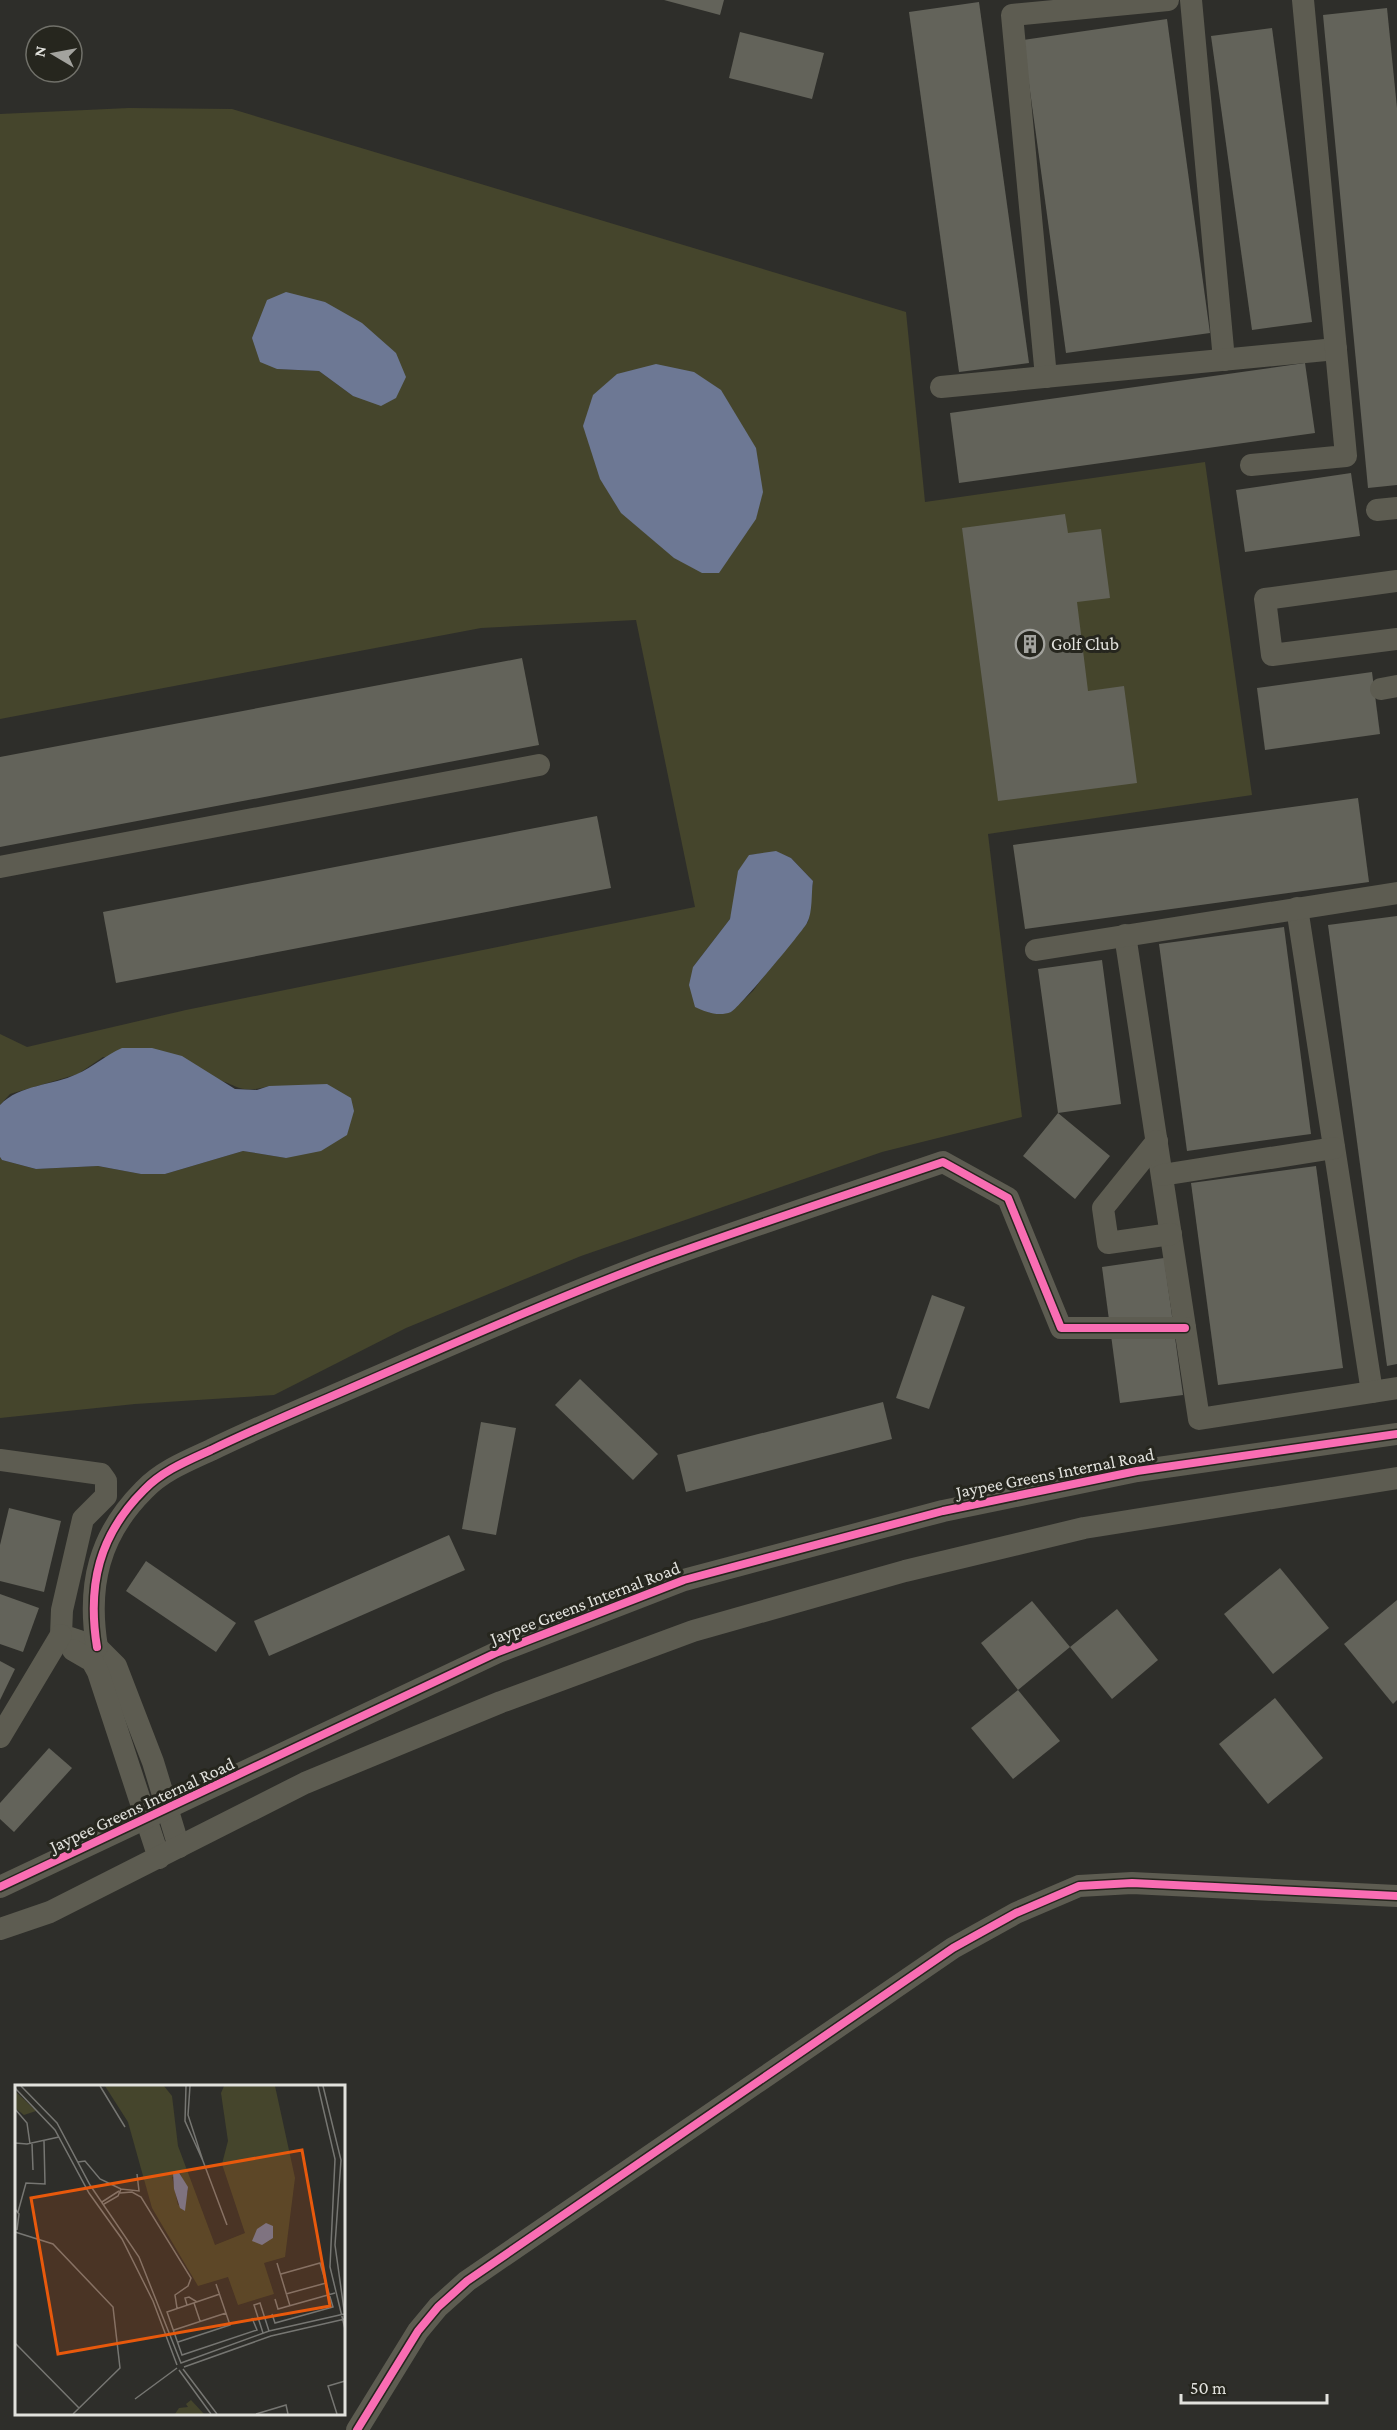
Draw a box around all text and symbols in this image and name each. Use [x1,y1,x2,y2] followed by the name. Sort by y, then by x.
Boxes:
[24,24,84,84] north arrow
[30,45,49,58] text: N
[1014,628,1046,660] building icon: Golf Club
[1051,634,1119,654] place label: Golf Club
[952,1444,1156,1502] street label: Jaypee Greens Internal Road
[485,1557,683,1649] street label: Jaypee Greens Internal Road
[45,1753,238,1858] street label: Jaypee Greens Internal Road
[15,2085,345,2415] inset map
[1181,2367,1326,2405] scale bar
[1190,2378,1227,2398] text: 50 m

